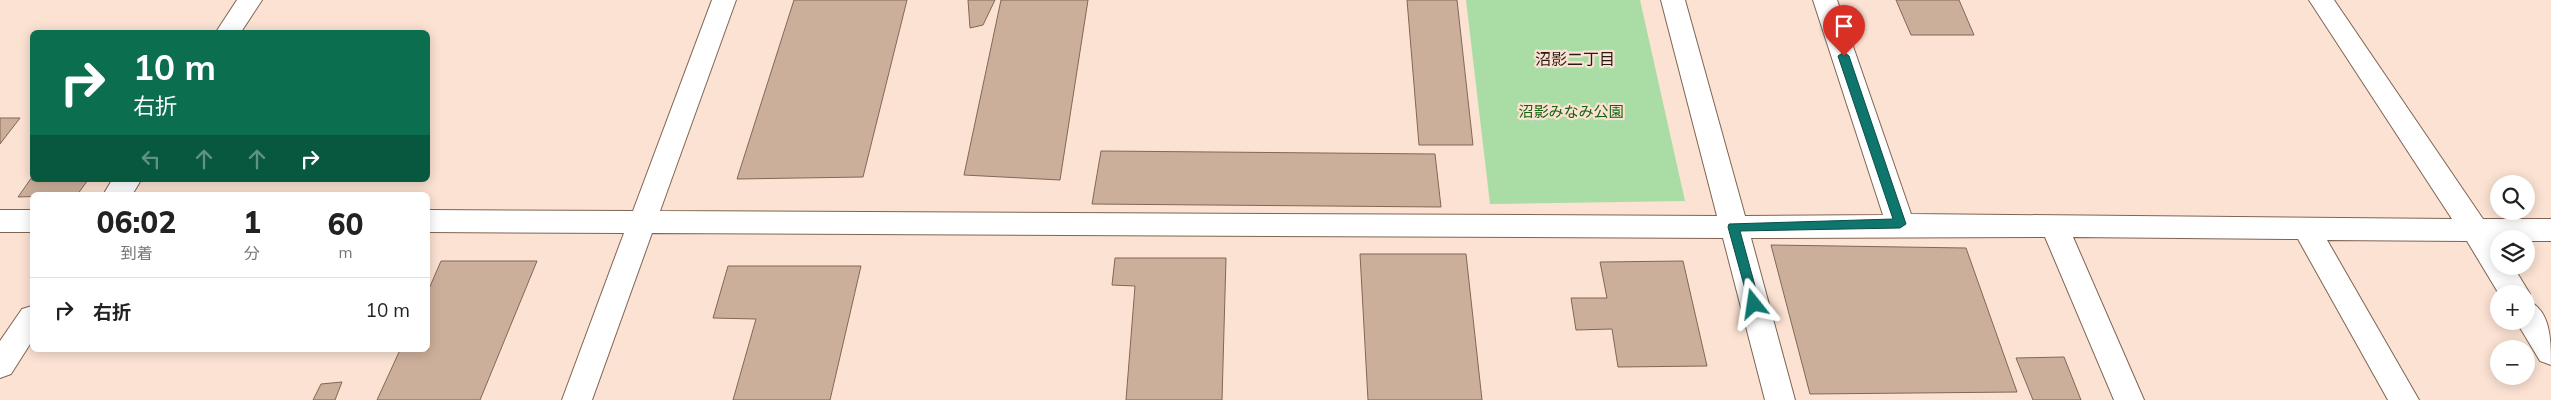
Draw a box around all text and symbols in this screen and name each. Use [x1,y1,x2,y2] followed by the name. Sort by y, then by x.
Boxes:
[1823,5,1865,56] pin
[1830,12,1858,40] icon: arrive
[133,45,216,89] text: 10 m
[1535,49,1615,69] district label: 沼影二丁目
[50,50,115,115] icon: right
[133,92,177,120] text: 右折
[1518,102,1624,121] park label: 沼影みなみ公園
[137,145,165,173] icon: left
[190,145,218,173] icon: ahead
[243,145,271,173] icon: ahead
[296,145,324,173] icon: right
[2490,175,2535,385] map controls
[2490,175,2535,220] button: search
[97,203,176,241] text: 06:02
[243,203,261,241] text: 1
[327,205,363,243] text: 60
[2490,230,2535,275] button: layers
[338,242,352,262] text: m
[120,243,152,263] text: 到着
[244,243,260,263] text: 分
[1727,277,1779,329] position arrow
[2490,285,2535,330] button: +
[50,296,78,324] icon: right
[366,298,410,322] text: 10 m
[93,300,131,324] text: 右折
[2490,340,2535,385] button: −

